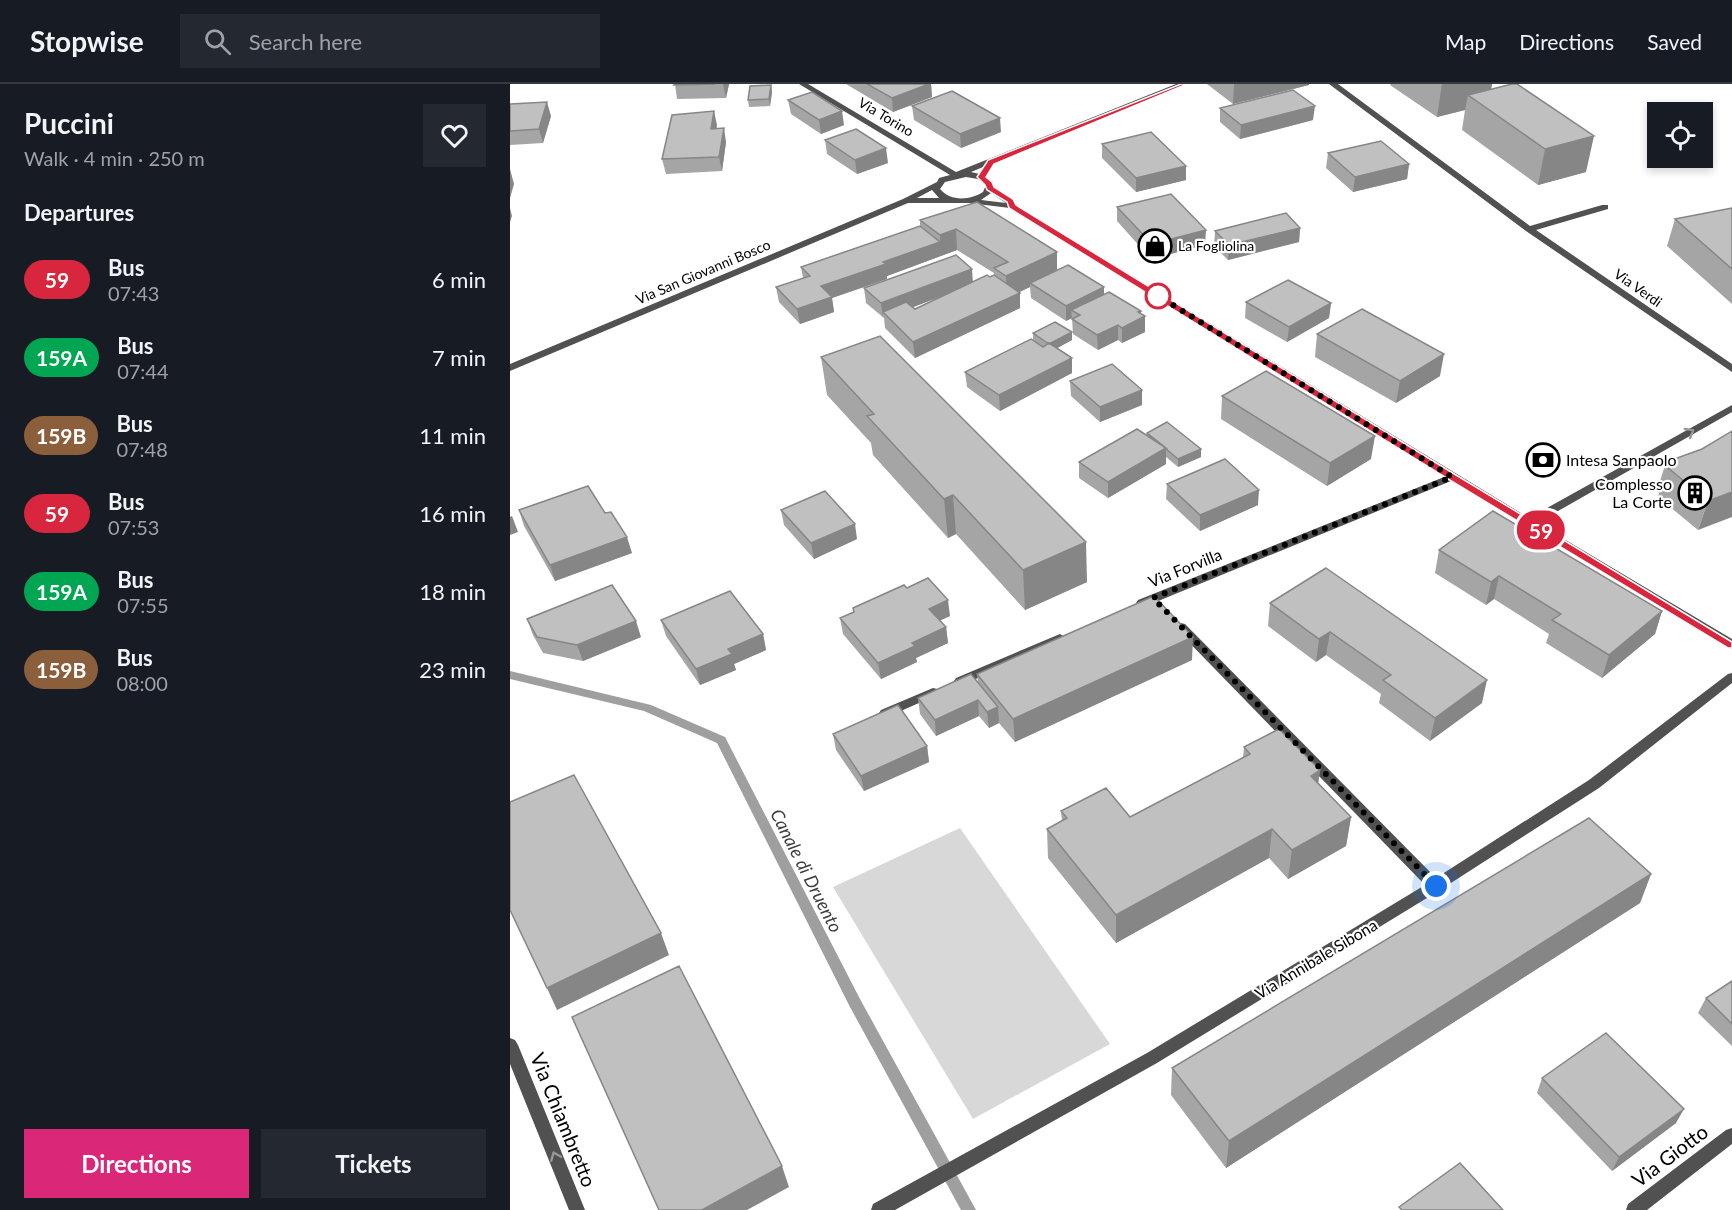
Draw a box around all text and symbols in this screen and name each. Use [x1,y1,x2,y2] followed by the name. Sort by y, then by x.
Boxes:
[180,14,600,68] search box
[30,24,144,58] text: Stopwise
[201,25,234,58] icon: search
[249,28,362,55] text: Search here
[1445,29,1486,54] text: Map
[1519,29,1614,54] text: Directions
[1647,29,1702,54] text: Saved
[855,93,917,140] street label: Via Torino
[1647,102,1713,168] map controls
[1647,102,1713,168] button: locate
[423,104,486,167] button: heart
[24,106,114,140] text: Puccini
[24,146,205,170] text: Walk · 4 min · 250 m
[24,199,134,226] text: Departures
[1137,228,1173,264] shop icon: La Fogliolina
[633,235,773,308] street label: Via San Giovanni Bosco
[1178,237,1254,254] place label: La Fogliolina
[108,254,144,281] text: Bus
[1611,265,1666,310] street label: Via Verdi
[432,266,486,293] text: 6 min
[45,267,69,292] text: 59
[108,281,159,305] text: 07:43
[1145,283,1171,309] unlabelled marker
[117,332,154,359] text: Bus
[432,344,486,371] text: 7 min
[36,345,87,370] text: 159A
[117,359,169,383] text: 07:44
[116,410,153,437] text: Bus
[419,422,486,449] text: 11 min
[36,423,86,448] text: 159B
[1683,427,1694,439] one-way arrow
[116,437,168,461] text: 07:48
[1525,442,1561,478] bank icon: Intesa Sanpaolo
[1566,450,1677,469] place label: Intesa Sanpaolo
[1595,474,1672,511] place label: Complesso La Corte
[1677,475,1713,511] building icon: Complesso La Corte
[108,488,144,515] text: Bus
[419,500,486,527] text: 16 min
[45,501,69,526] text: 59
[1514,510,1568,550] line badge: 59
[108,515,159,539] text: 07:53
[1529,518,1553,543] text: 59
[1145,544,1224,591] street label: Via Forvilla
[117,566,154,593] text: Bus
[419,578,486,605] text: 18 min
[36,579,87,604] text: 159A
[117,593,169,617] text: 07:55
[116,644,153,671] text: Bus
[419,656,486,683] text: 23 min
[36,657,86,682] text: 159B
[116,671,168,695] text: 08:00
[766,805,847,936] water label: Canale di Druento
[1421,871,1451,901] your location
[1251,915,1380,1003] street label: Via Annibale Sibona
[526,1049,602,1190] street label: Via Chiambretto
[1627,1119,1712,1192] street label: Via Giotto
[24,1129,249,1198] button: Directions
[261,1129,486,1198] button: Tickets
[550,1151,562,1162] one-way arrow

